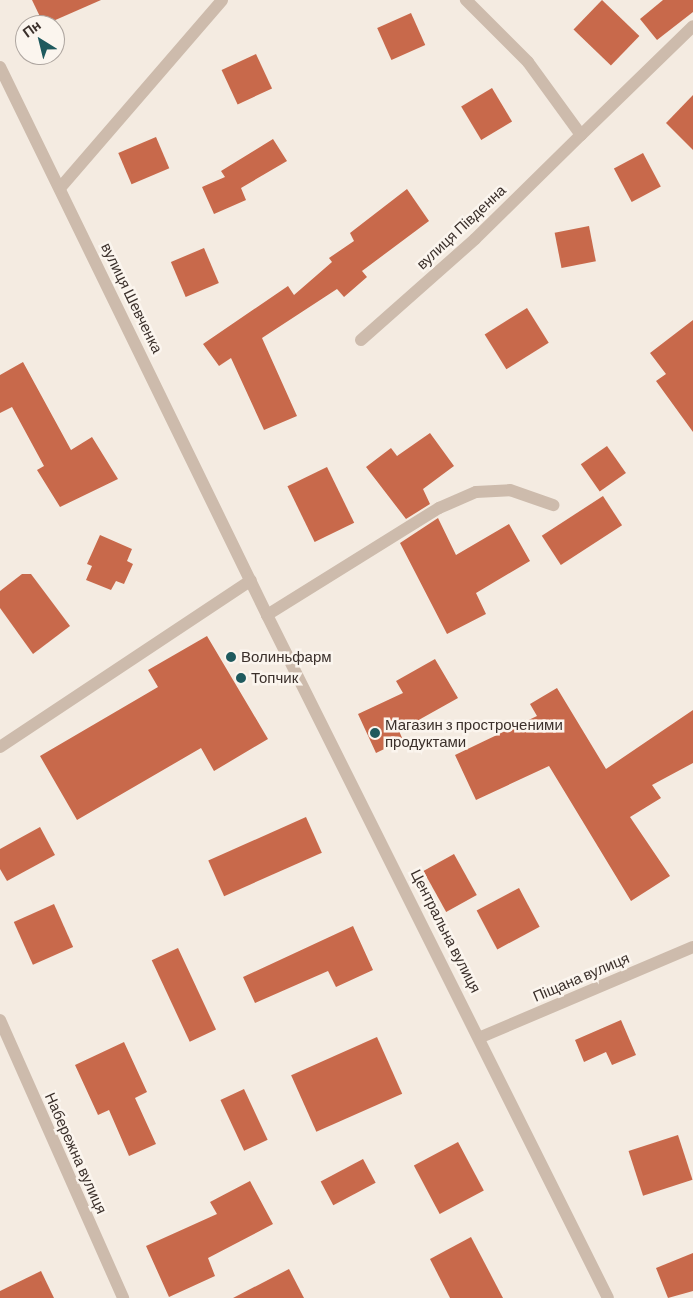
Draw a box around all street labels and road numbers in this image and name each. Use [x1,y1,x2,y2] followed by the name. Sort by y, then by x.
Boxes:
[413,181,509,273] street label: вулиця Південна
[97,240,167,356] street label: вулиця Шевченка
[407,866,485,996] street label: Центральна вулиця
[530,949,632,1005] street label: Піщана вулиця
[41,1090,111,1216] street label: Набережна вулиця

